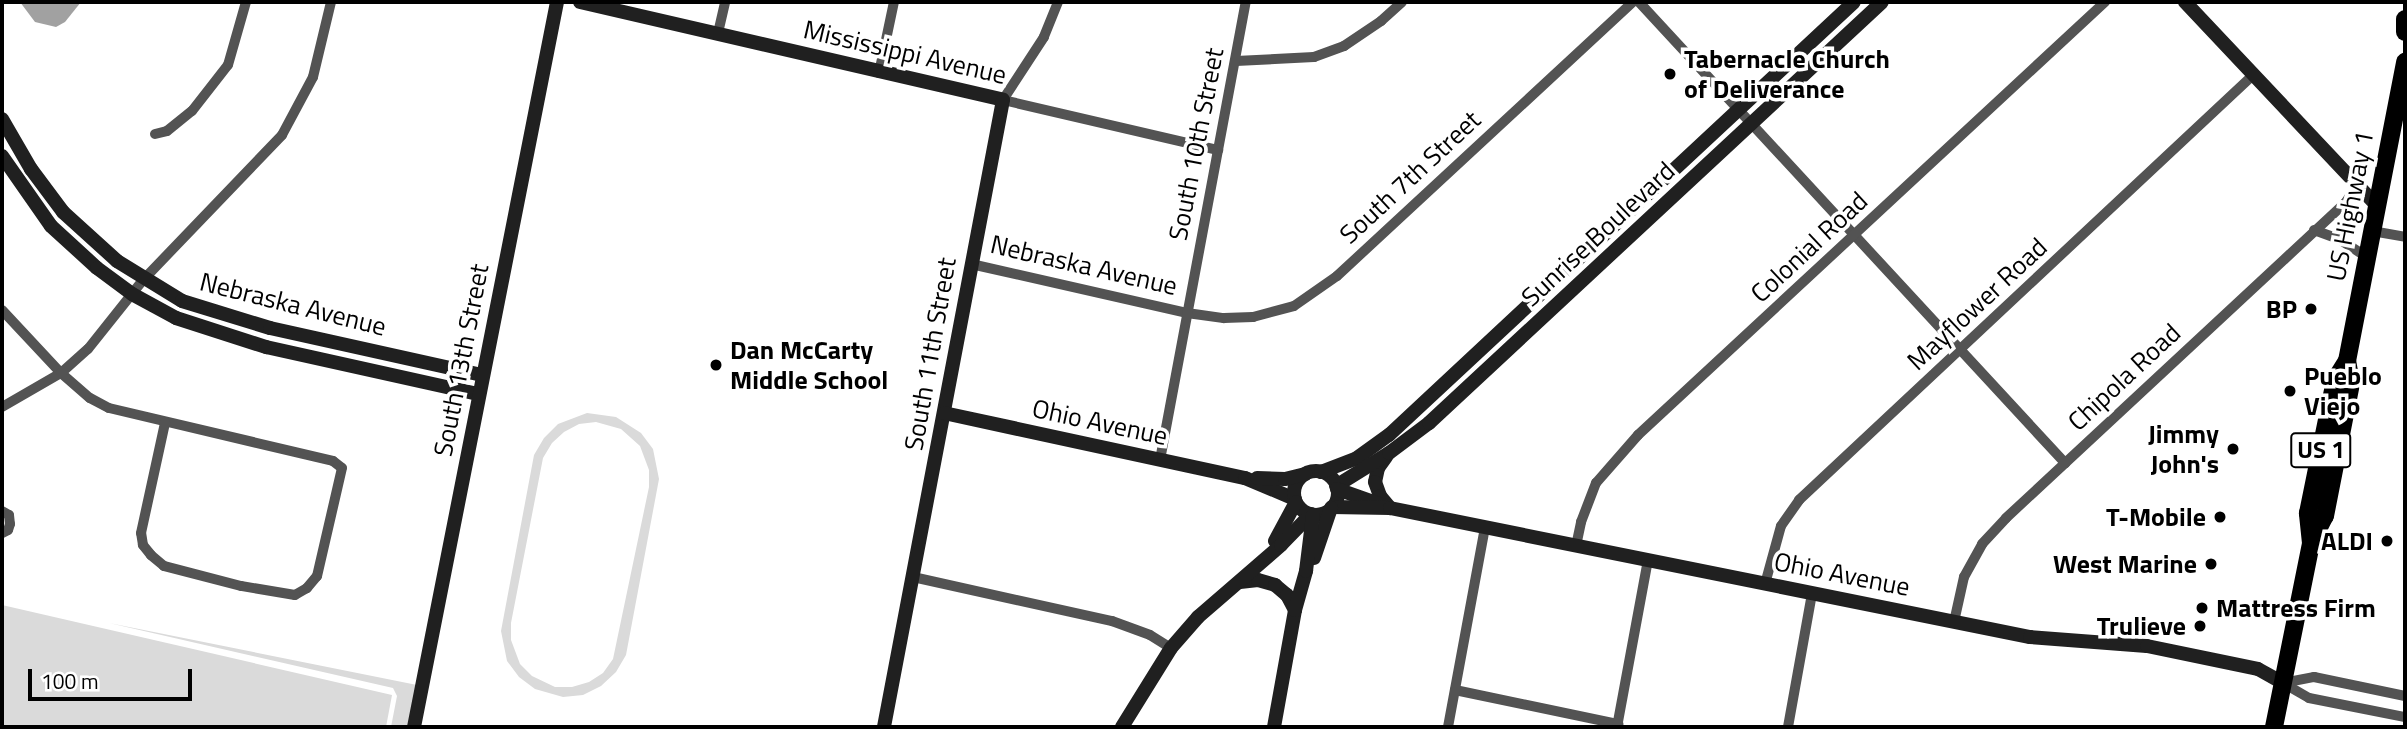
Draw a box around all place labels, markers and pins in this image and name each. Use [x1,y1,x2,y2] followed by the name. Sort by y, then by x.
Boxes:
[1684,43,1890,104] place label: Tabernacle Church of Deliverance
[1662,66,1678,82] marker: Tabernacle Church of Deliverance
[2266,293,2297,325] place label: BP
[2303,301,2319,317] marker: BP
[730,334,888,396] place label: Dan McCarty Middle School
[708,357,724,373] marker: Dan McCarty Middle School
[2304,360,2382,422] place label: Pueblo Viejo
[2282,383,2298,399] marker: Pueblo Viejo
[2148,418,2219,480] place label: Jimmy John's
[2225,441,2241,457] marker: Jimmy John's
[2106,501,2206,533] place label: T-Mobile
[2212,509,2228,525] marker: T-Mobile
[2321,525,2373,557] place label: ALDI
[2379,533,2395,549] marker: ALDI
[2053,548,2197,580] place label: West Marine
[2203,556,2219,572] marker: West Marine
[2216,592,2376,624] place label: Mattress Firm
[2194,600,2210,616] marker: Mattress Firm
[2097,610,2186,642] place label: Trulieve
[2192,618,2208,634] marker: Trulieve

